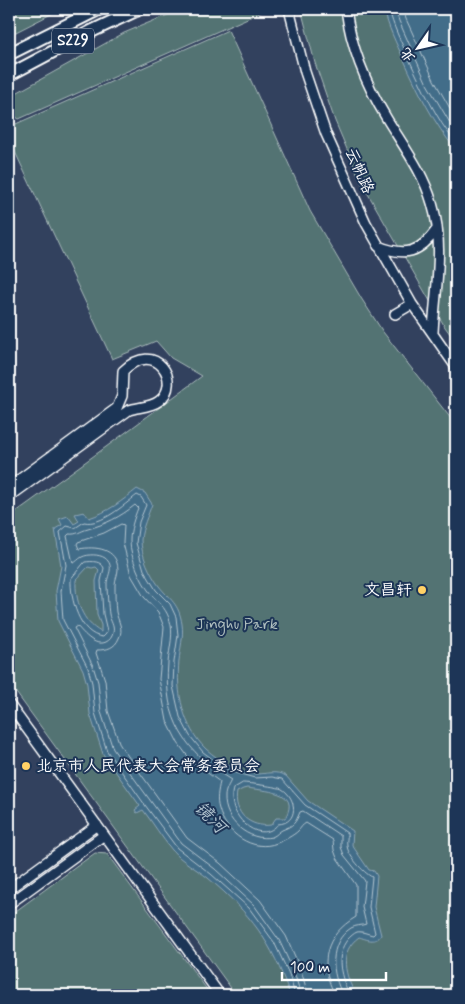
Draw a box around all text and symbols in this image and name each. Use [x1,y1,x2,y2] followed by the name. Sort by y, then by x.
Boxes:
[392,22,442,72] north arrow
[52,28,94,54] road number: S229
[397,44,419,66] text: 北
[340,145,378,197] street label: 云帆路
[364,580,412,601] place label: 文昌轩
[416,584,428,596] marker: 文昌轩
[196,614,278,636] park label: Jinghu Park
[36,756,260,777] place label: 北京市人民代表大会常务委员会
[20,760,32,772] marker: 北京市人民代表大会常务委员会
[189,797,233,841] water label: 镜河
[282,949,386,981] scale bar
[290,958,330,978] text: 100 m

